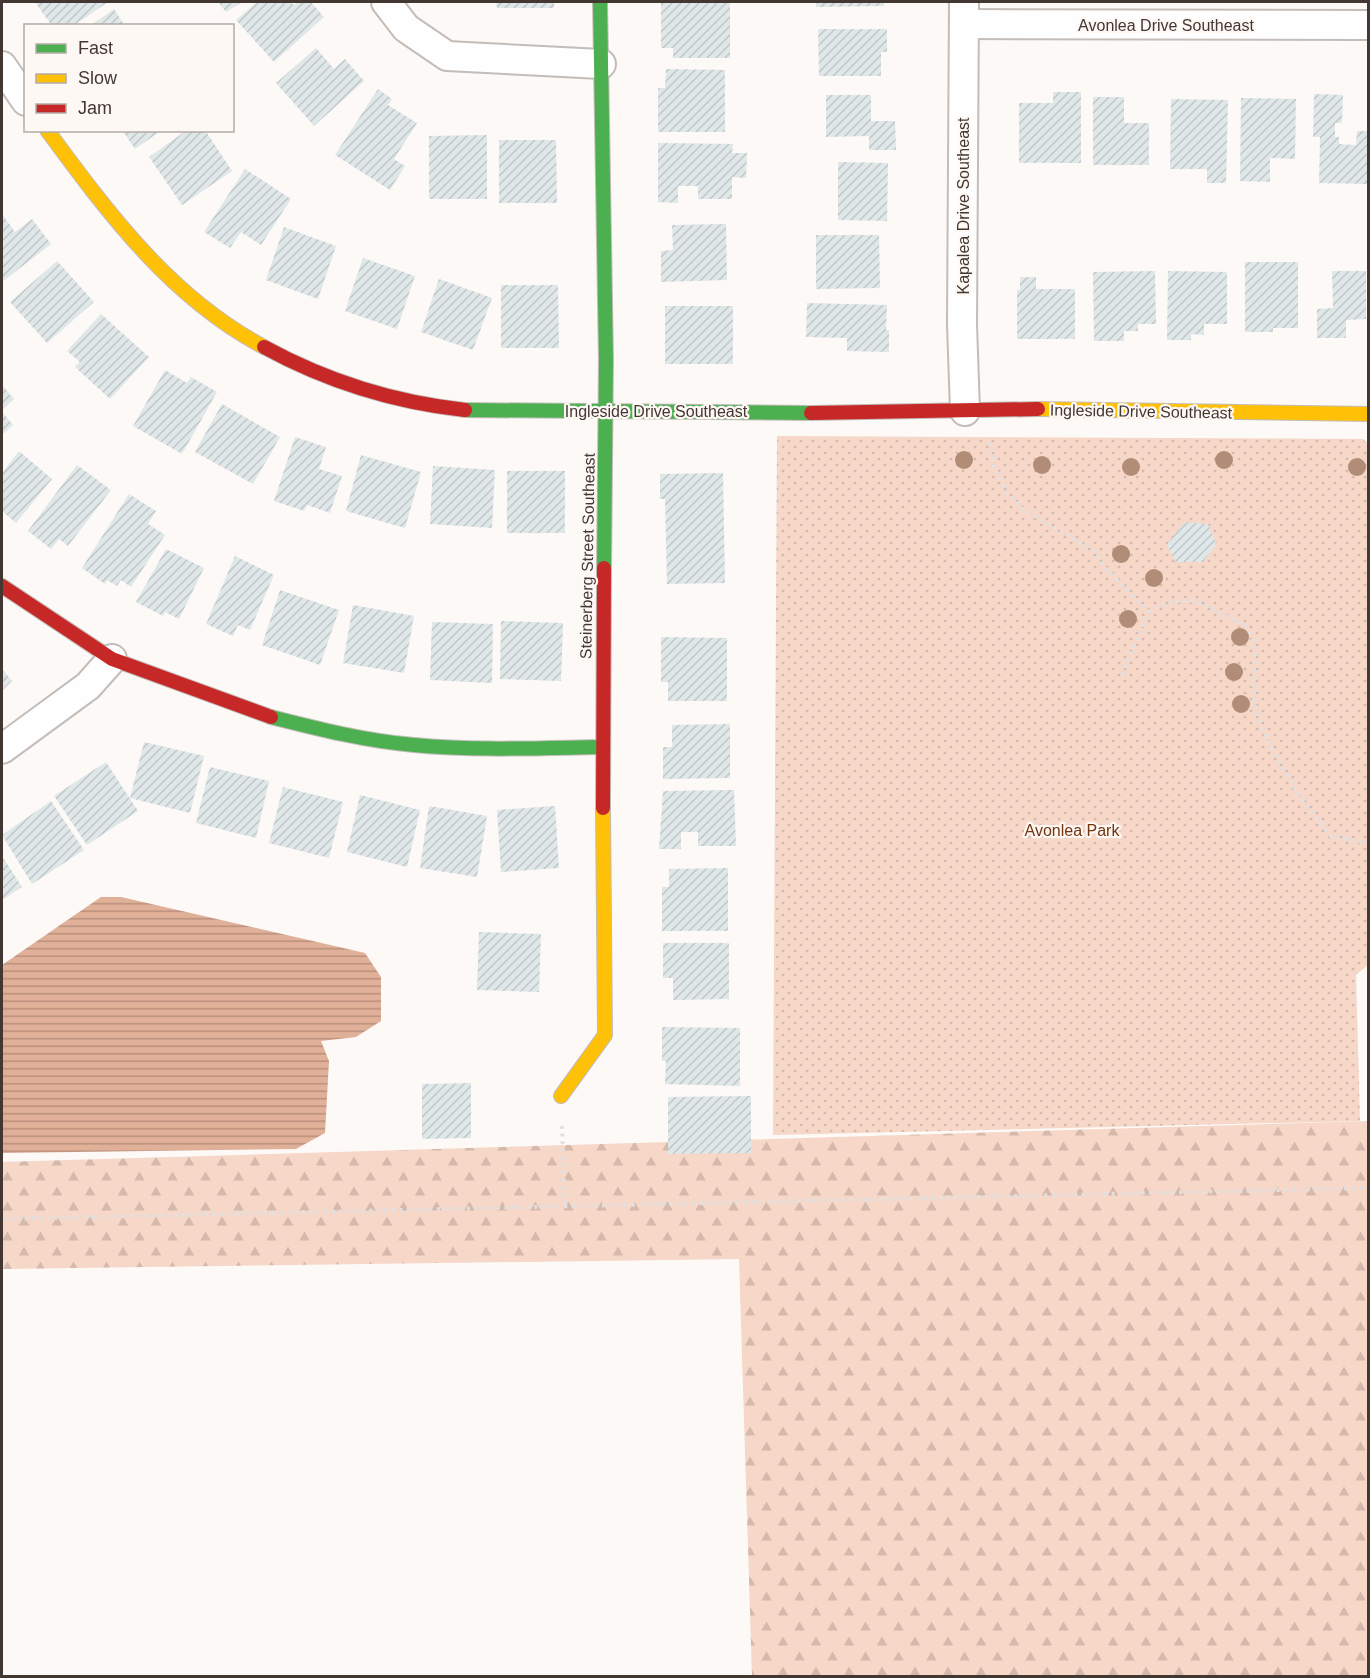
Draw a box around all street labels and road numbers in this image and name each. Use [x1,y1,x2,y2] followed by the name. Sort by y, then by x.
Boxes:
[1078,17,1254,34] street label: Avonlea Drive Southeast
[955,117,972,295] street label: Kapalea Drive Southeast
[1050,401,1233,422] street label: Ingleside Drive Southeast
[565,403,748,420] street label: Ingleside Drive Southeast
[577,452,598,659] street label: Steinerberg Street Southeast

